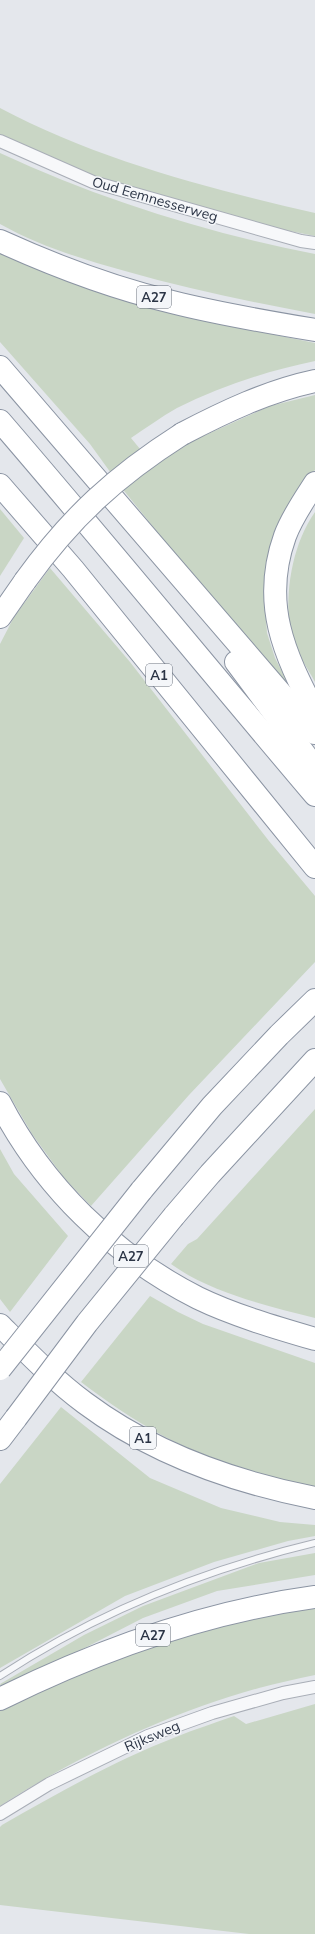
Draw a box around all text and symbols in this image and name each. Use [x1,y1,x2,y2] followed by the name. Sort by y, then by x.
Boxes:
[90,172,220,226] street label: Oud Eemnesserweg
[137,286,171,308] road number: A27
[146,664,172,686] road number: A1
[114,1245,148,1267] road number: A27
[130,1427,156,1449] road number: A1
[136,1624,170,1646] road number: A27
[122,1716,182,1756] street label: Rijksweg

